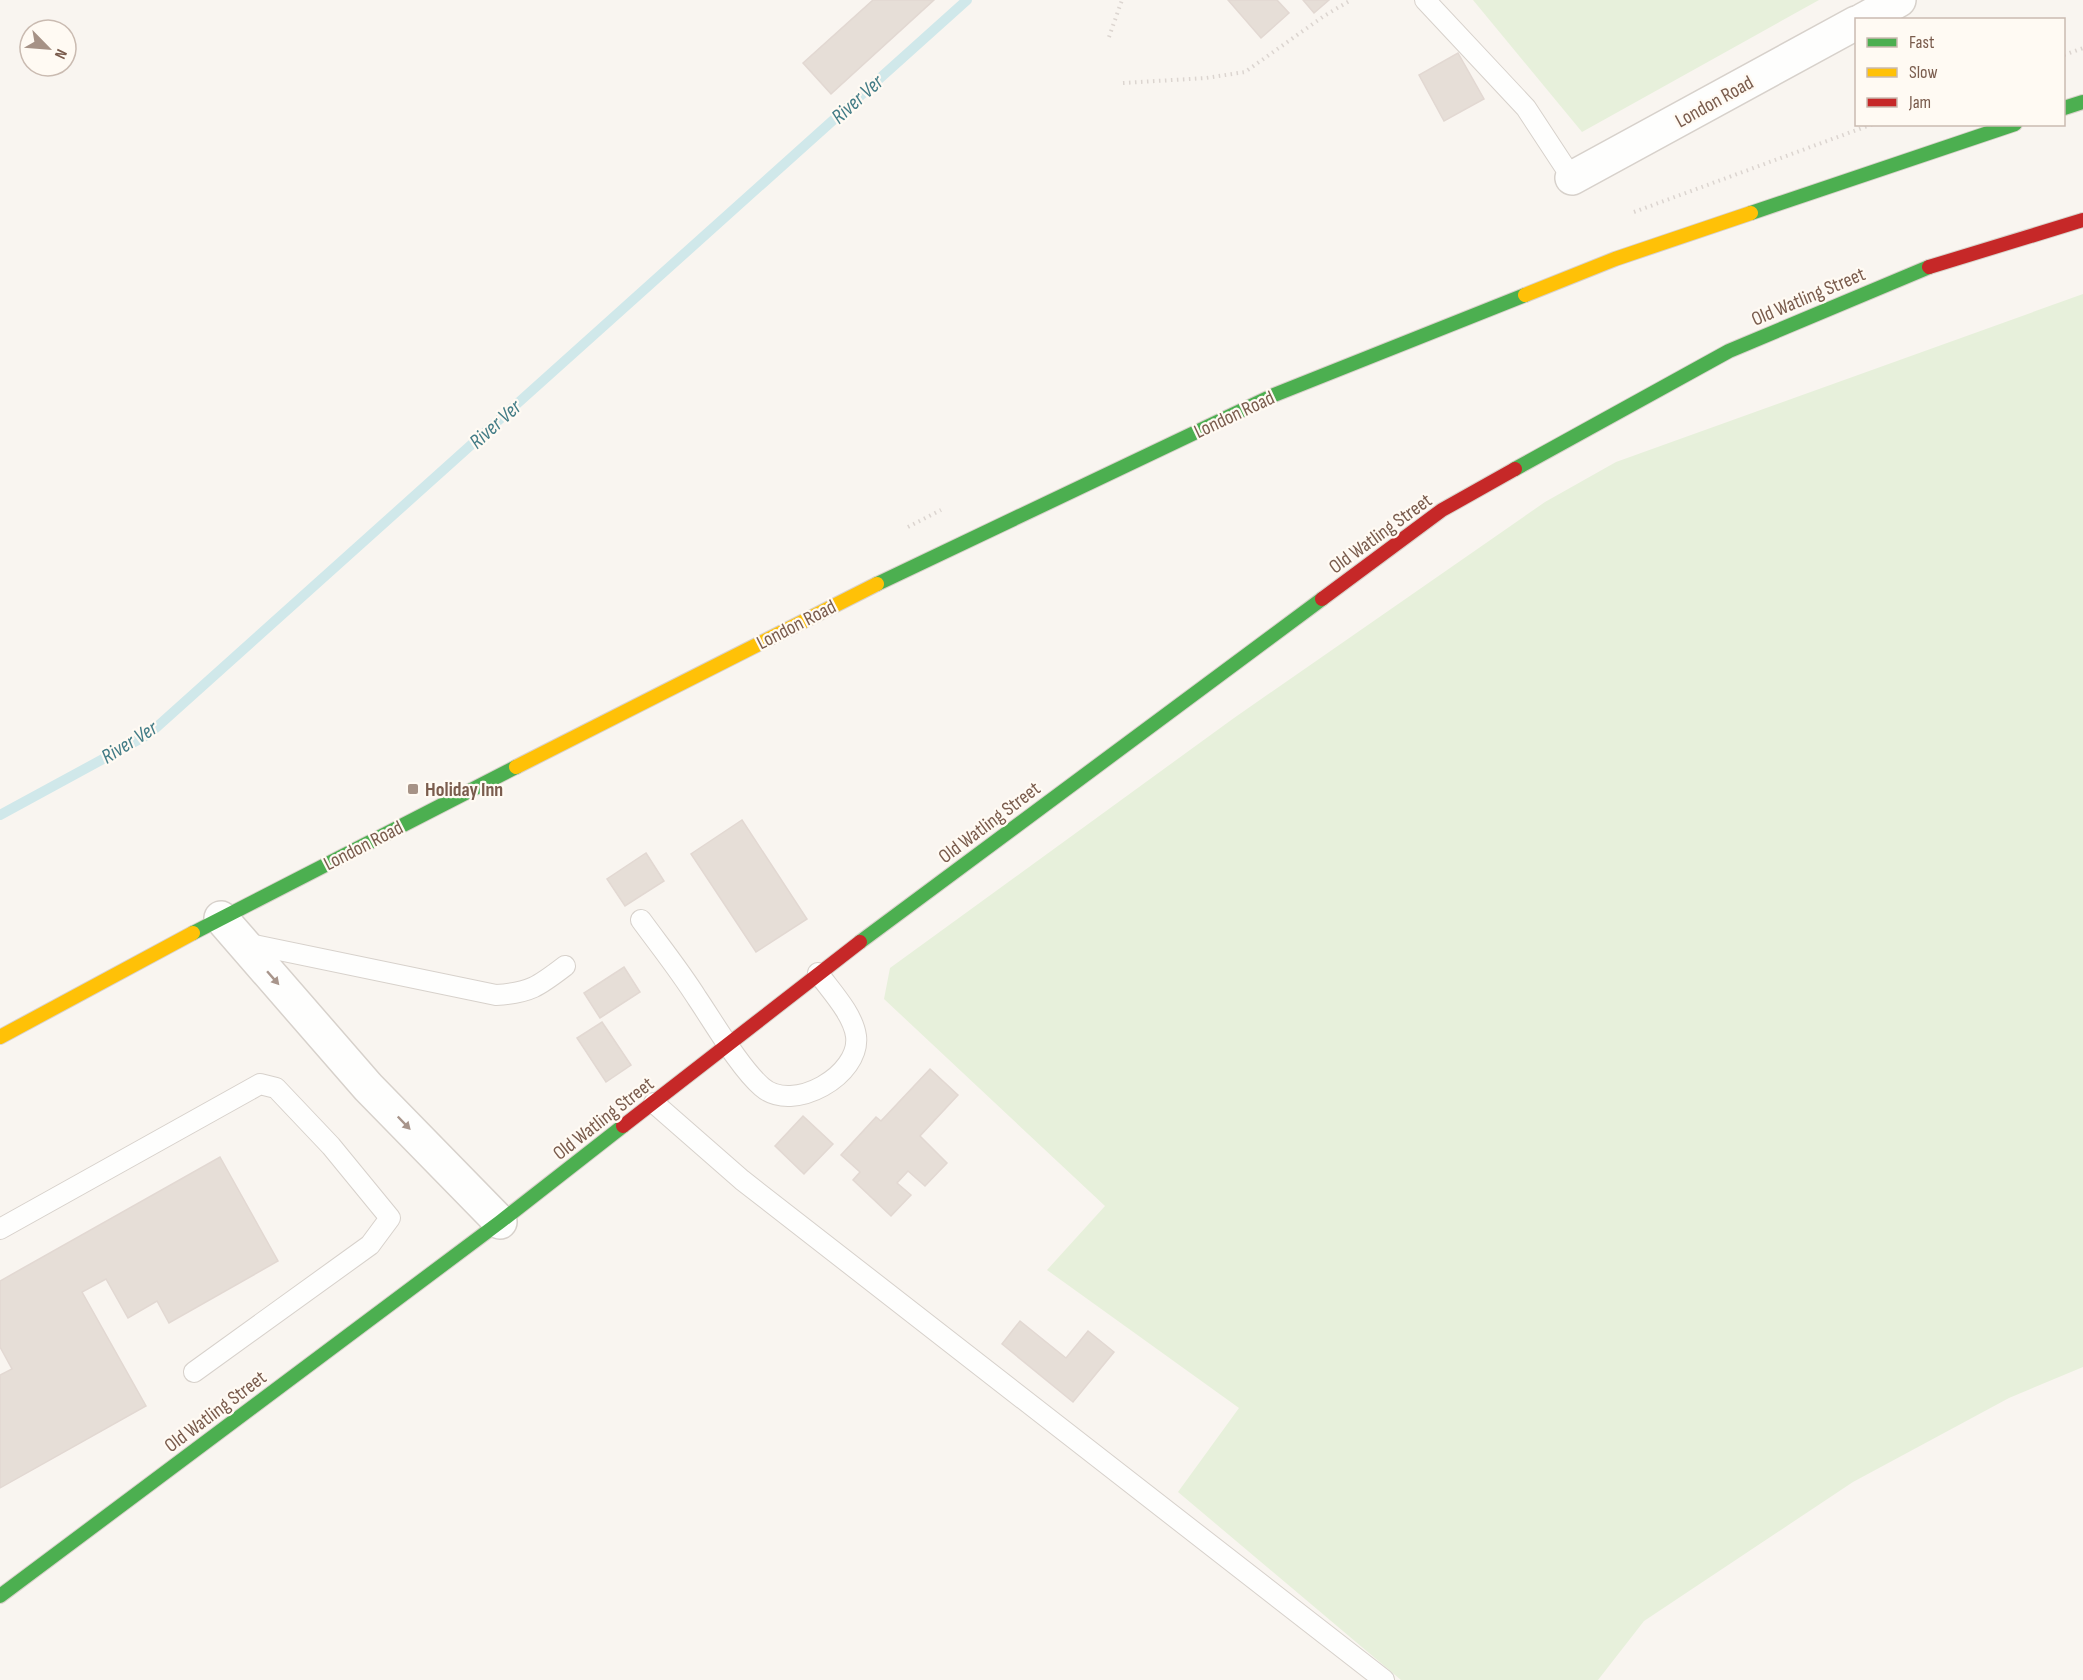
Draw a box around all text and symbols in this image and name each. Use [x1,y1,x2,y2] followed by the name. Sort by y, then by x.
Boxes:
[18,18,78,78] north arrow
[1855,18,2065,126] legend
[1909,32,1935,53] text: Fast
[50,46,71,62] text: N
[1909,62,1938,83] text: Slow
[826,69,889,129] water label: River Ver
[1671,71,1758,133] street label: London Road
[1908,92,1931,113] text: Jam
[1748,262,1869,332] street label: Old Watling Street
[1190,386,1278,444] street label: London Road
[464,394,527,454] water label: River Ver
[1325,488,1437,579] street label: Old Watling Street
[753,595,840,655] street label: London Road
[97,715,163,769] water label: River Ver
[934,777,1045,869] street label: Old Watling Street
[425,778,503,802] place label: Holiday Inn
[406,782,420,796] marker: Holiday Inn
[320,816,407,876] street label: London Road
[267,970,280,986] one-way arrow
[548,1072,659,1166] street label: Old Watling Street
[396,1116,410,1130] one-way arrow
[160,1366,271,1458] street label: Old Watling Street

